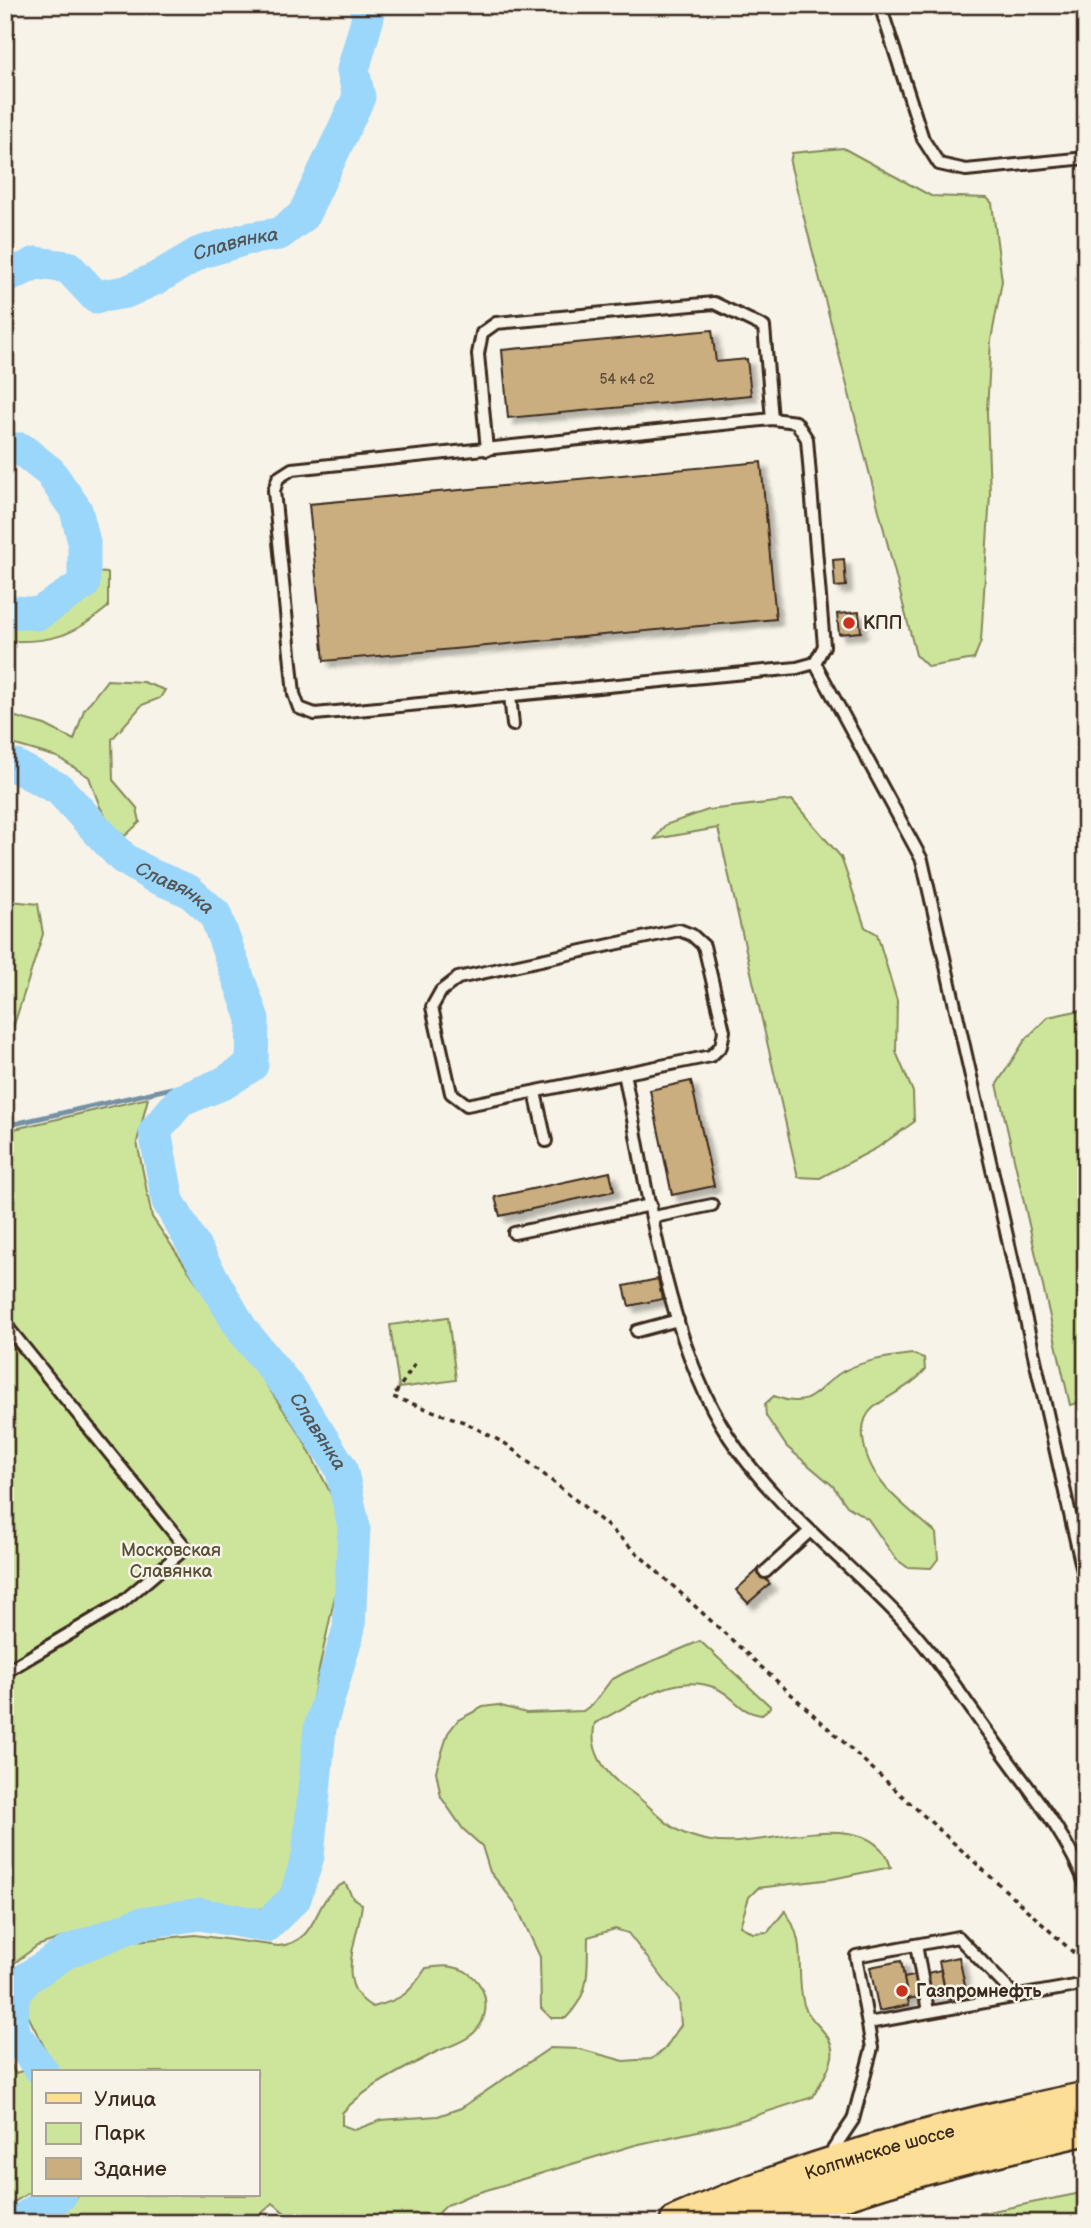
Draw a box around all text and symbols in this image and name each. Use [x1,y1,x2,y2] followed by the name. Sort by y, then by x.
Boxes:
[190,223,280,266] water label: Славянка
[599,371,655,388] house number: 54 к4 с2
[863,613,902,634] place label: КПП
[841,615,857,631] marker: КПП
[131,857,219,919] water label: Славянка
[284,1388,351,1475] water label: Славянка
[121,1540,221,1582] park label: Московская Славянка
[916,1981,1042,2002] place label: Газпромнефть
[894,1983,910,1999] marker: Газпромнефть
[32,2070,259,2196] legend
[94,2087,157,2112] text: Улица
[802,2120,957,2184] street label: Колпинское шоссе
[94,2121,145,2146] text: Парк
[94,2157,167,2182] text: Здание

